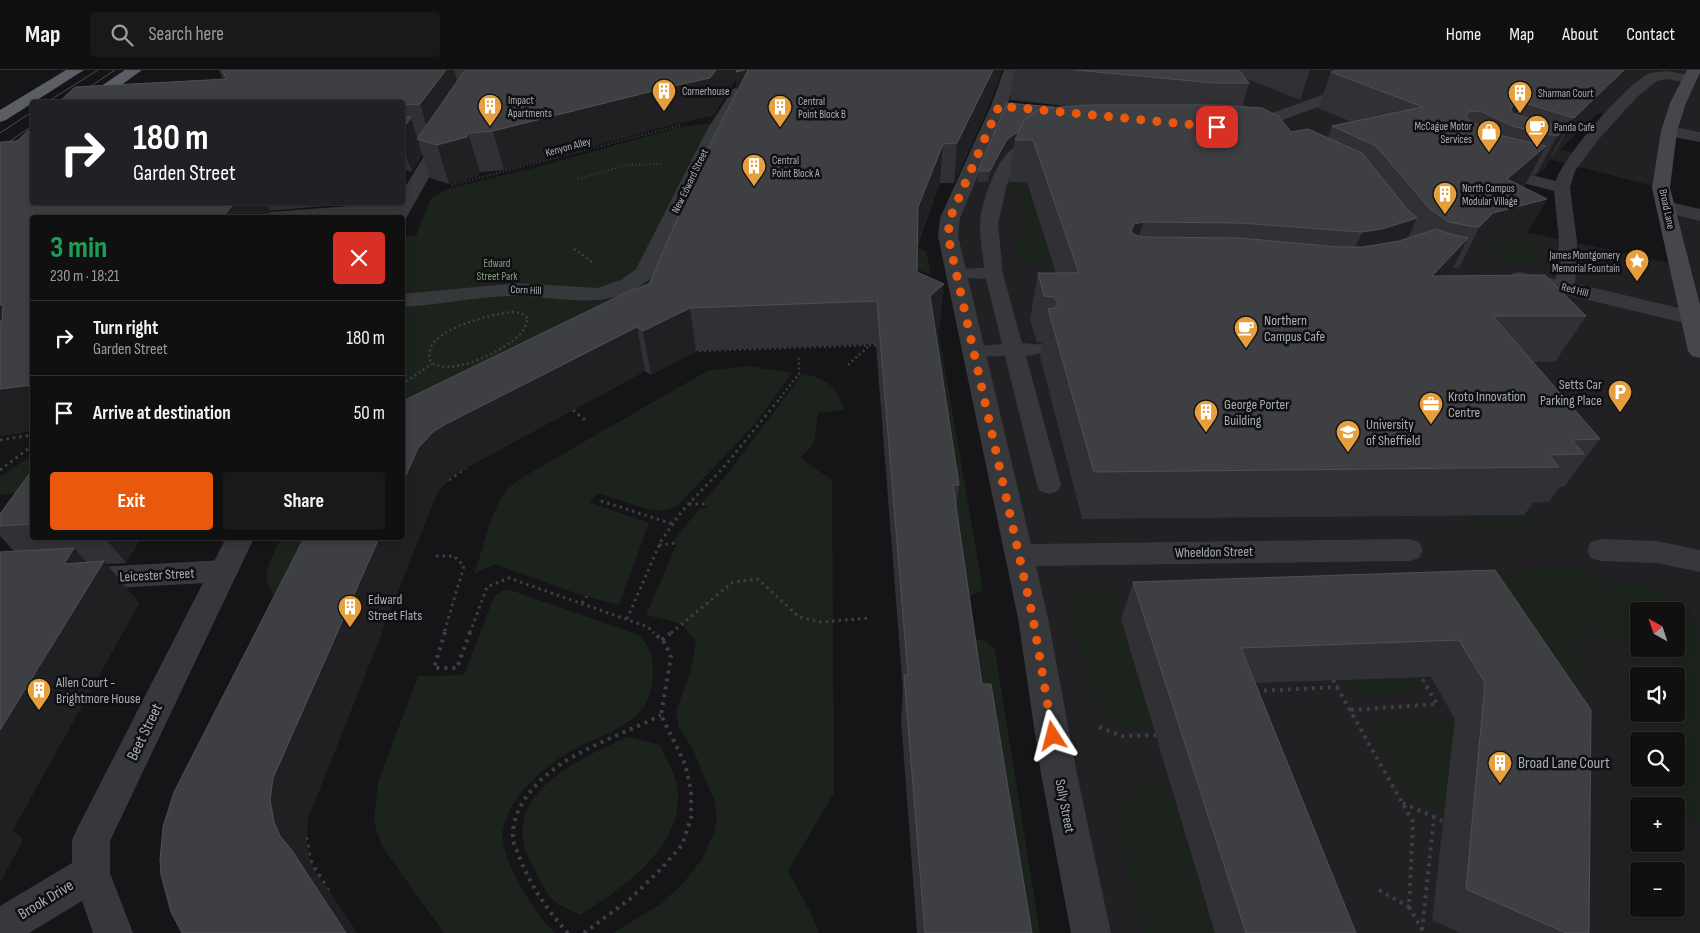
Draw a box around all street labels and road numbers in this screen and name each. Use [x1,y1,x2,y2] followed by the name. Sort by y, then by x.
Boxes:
[544,134,593,159] street label: Kenyon Alley
[669,146,711,215] street label: New Edward Street
[1656,188,1678,230] street label: Broad Lane
[1560,280,1590,300] street label: Red Hill
[510,283,542,297] street label: Corn Hill
[1175,543,1253,561] street label: Wheeldon Street
[119,565,195,585] street label: Leicester Street
[123,700,167,764] street label: Beet Street
[1051,778,1079,834] street label: Solly Street
[15,876,77,924] street label: Brook Drive

